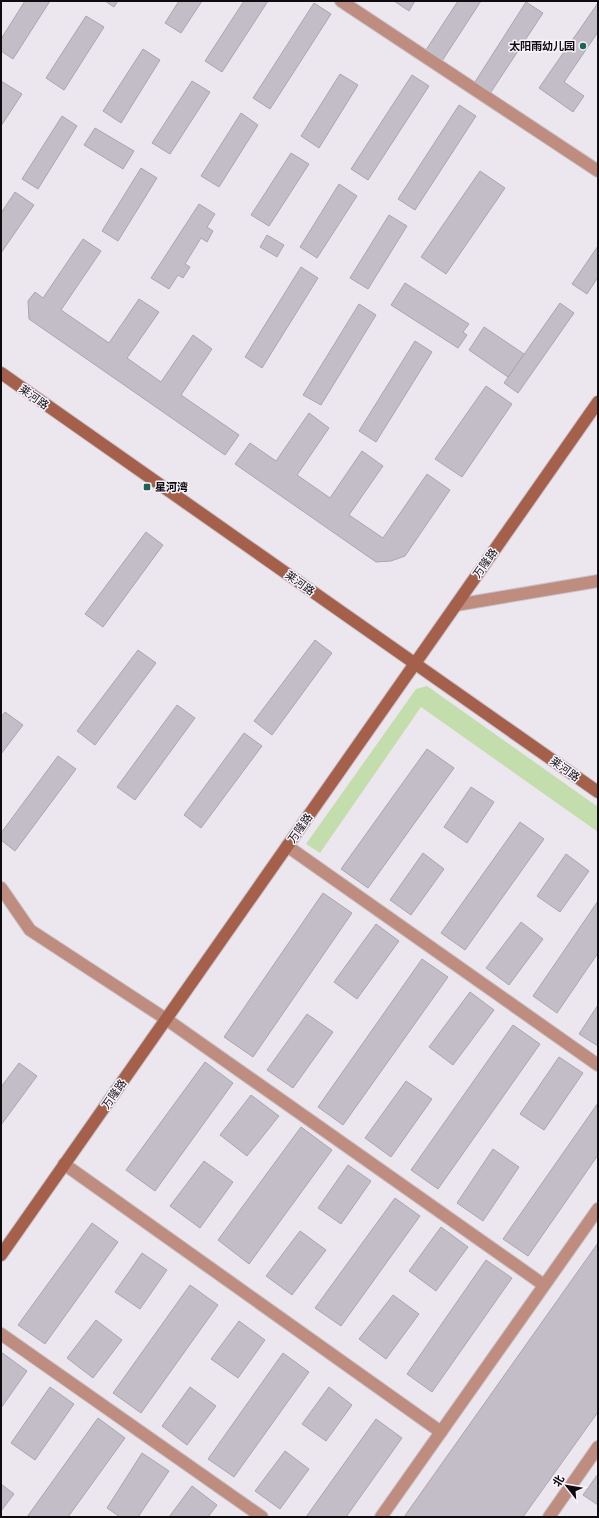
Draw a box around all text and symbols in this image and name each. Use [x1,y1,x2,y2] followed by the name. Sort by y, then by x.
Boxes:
[509,40,575,53] place label: 太阳雨幼儿园
[578,41,588,51] marker: 太阳雨幼儿园
[16,383,51,412] street label: 莱河路
[155,481,188,494] place label: 星河湾
[142,482,152,492] marker: 星河湾
[471,546,500,581] street label: 万隆路
[282,569,317,598] street label: 莱河路
[547,755,582,784] street label: 莱河路
[286,811,315,846] street label: 万隆路
[100,1077,129,1112] street label: 万隆路
[547,1466,587,1506] north arrow
[550,1473,567,1489] text: 北

